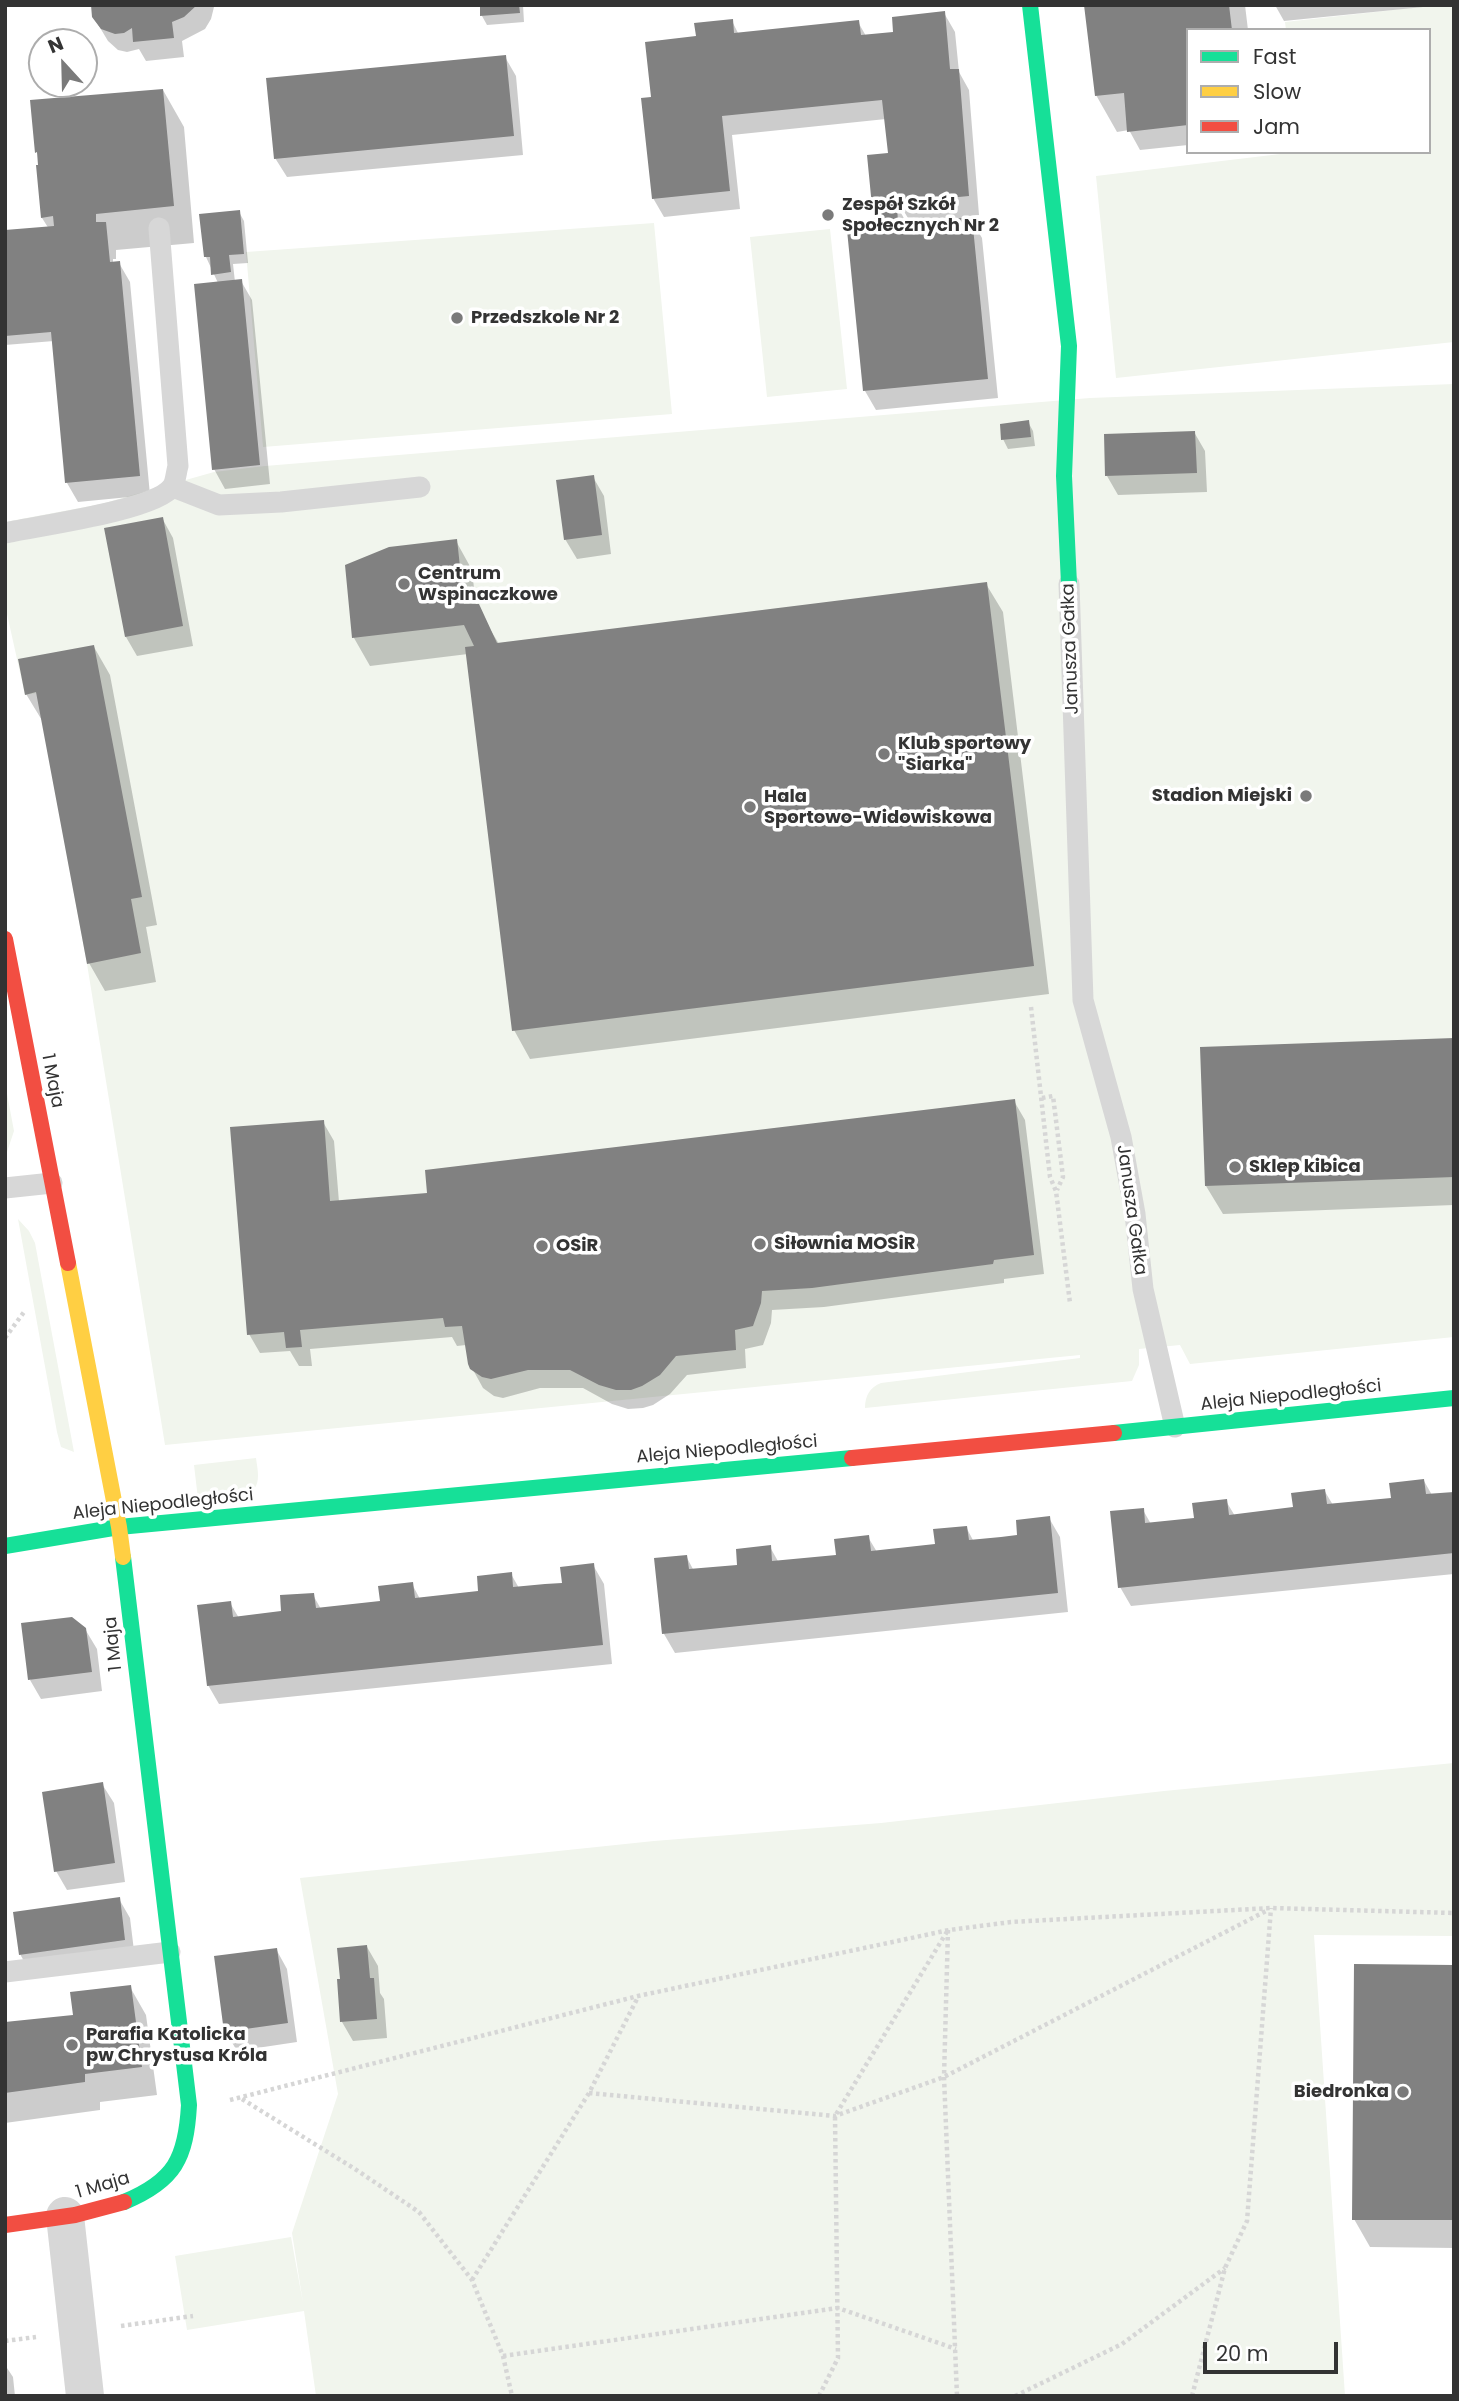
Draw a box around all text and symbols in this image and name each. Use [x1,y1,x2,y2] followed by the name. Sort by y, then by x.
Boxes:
[28,28,98,98] north arrow
[1186,28,1431,154] legend
[44,30,67,60] text: N
[1253,42,1296,71] text: Fast
[1253,77,1301,106] text: Slow
[1253,112,1300,141] text: Jam
[842,194,999,236] place label: Zespół Szkół Społecznych Nr 2
[820,207,836,223] marker: Zespół Szkół Społecznych Nr 2
[471,307,619,329] place label: Przedszkole Nr 2
[449,310,465,326] marker: Przedszkole Nr 2
[418,563,558,606] place label: Centrum Wspinaczkowe
[396,576,412,592] marker: Centrum Wspinaczkowe
[1058,583,1084,715] street label: Janusza Gałka
[898,733,1031,776] place label: Klub sportowy "Siarka"
[876,746,892,762] marker: Klub sportowy "Siarka"
[1152,785,1292,807] place label: Stadion Miejski
[764,786,992,828] place label: Hala Sportowo-Widowiskowa
[1298,788,1314,804] marker: Stadion Miejski
[742,799,758,815] marker: Hala Sportowo-Widowiskowa
[36,1052,68,1110] street label: 1 Maja
[1111,1143,1151,1277] street label: Janusza Gałka
[1249,1156,1361,1178] place label: Sklep kibica
[1227,1159,1243,1175] marker: Sklep kibica
[774,1233,915,1255] place label: Siłownia MOSiR
[556,1235,598,1257] place label: OSiR
[752,1236,768,1252] marker: Siłownia MOSiR
[534,1238,550,1254] marker: OSiR
[1199,1376,1383,1416] street label: Aleja Niepodległości
[636,1431,818,1469] street label: Aleja Niepodległości
[71,1485,255,1525] street label: Aleja Niepodległości
[100,1616,128,1672] street label: 1 Maja
[86,2024,267,2066] place label: Parafia Katolicka pw Chrystusa Króla
[64,2037,80,2053] marker: Parafia Katolicka pw Chrystusa Króla
[1294,2081,1389,2103] place label: Biedronka
[1395,2084,1411,2100] marker: Biedronka
[74,2168,132,2204] street label: 1 Maja
[1207,2328,1342,2372] scale bar
[1216,2339,1269,2368] text: 20 m

